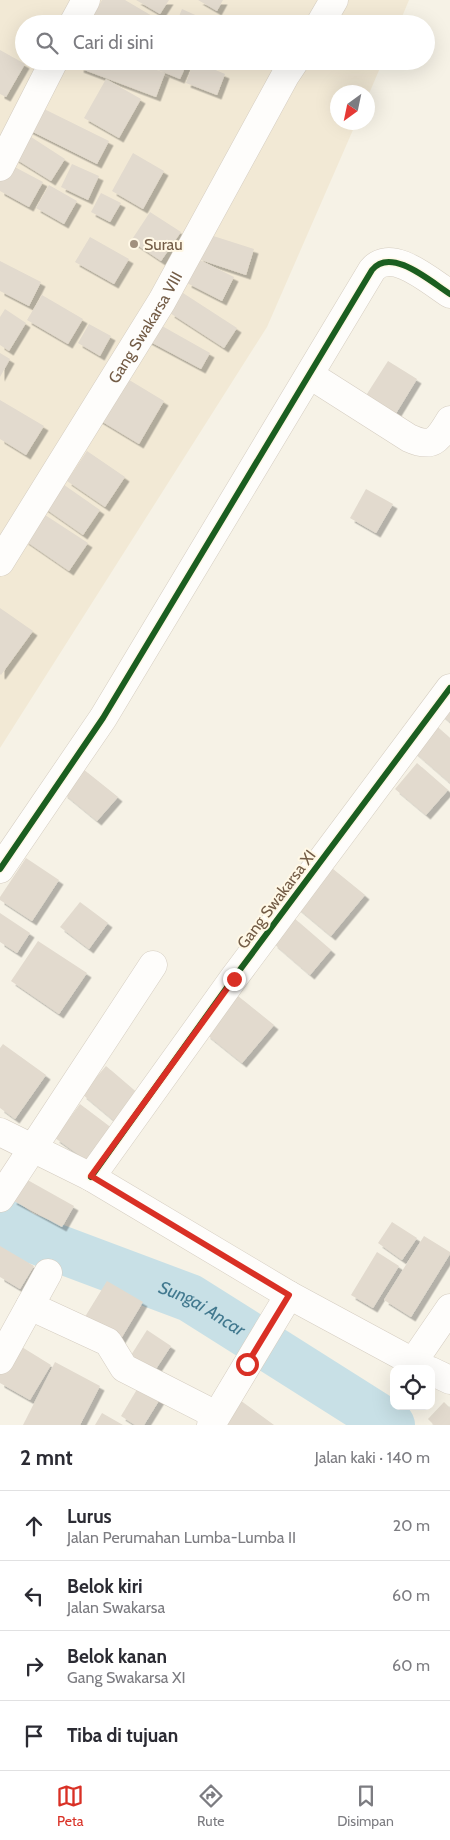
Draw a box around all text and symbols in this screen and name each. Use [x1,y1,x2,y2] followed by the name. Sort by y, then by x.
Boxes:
[15,15,435,70] search box
[33,29,61,57] icon: search
[73,31,154,54] text: Cari di sini
[330,85,375,130] north arrow
[144,235,183,254] place label: Surau
[128,238,140,250] marker: Surau
[104,268,186,387] street label: Gang Swakarsa VIII
[233,846,320,952] street label: Gang Swakarsa XI
[223,968,246,991] route end
[156,1276,251,1342] water label: Sungai Ancar
[236,1353,259,1376] route start
[390,1365,435,1410] map controls
[390,1365,435,1410] button: locate
[20,1445,73,1470] text: 2 mnt
[315,1448,430,1467] text: Jalan kaki · 140 m
[67,1505,112,1528] text: Lurus
[20,1512,48,1540] icon: ahead
[393,1516,430,1535] text: 20 m
[67,1528,296,1547] text: Jalan Perumahan Lumba-Lumba II
[67,1575,143,1598] text: Belok kiri
[20,1582,48,1610] icon: left
[392,1586,430,1605] text: 60 m
[67,1598,165,1617] text: Jalan Swakarsa
[67,1645,167,1668] text: Belok kanan
[20,1652,48,1680] icon: right
[392,1656,430,1675] text: 60 m
[67,1668,186,1687] text: Gang Swakarsa XI
[20,1722,48,1750] icon: arrive
[67,1724,178,1747] text: Tiba di tujuan
[56,1782,84,1830] tab: Peta
[197,1782,225,1830] tab: Rute
[337,1782,394,1830] tab: Disimpan

